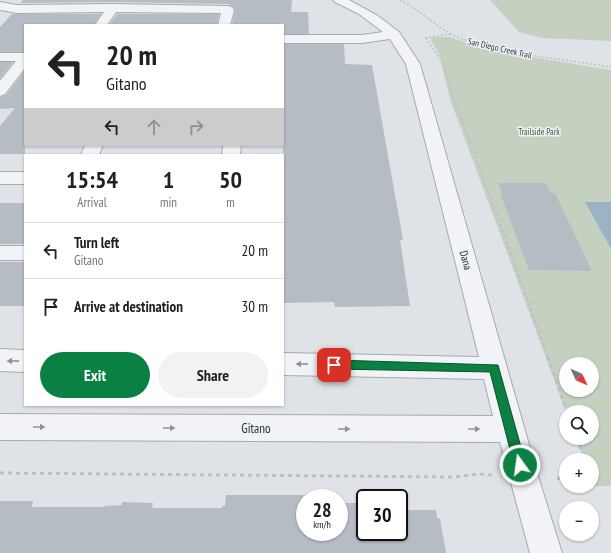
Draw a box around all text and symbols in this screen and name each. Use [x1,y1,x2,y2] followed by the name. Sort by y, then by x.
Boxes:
[467,35,534,61] street label: San Diego Creek Trail
[106,36,157,73] text: 20 m
[40,40,92,92] icon: left
[106,72,147,95] text: Gitano
[101,116,123,138] icon: left
[143,116,165,138] icon: ahead
[185,116,207,138] icon: right
[518,126,560,137] park label: Trailside Park
[66,164,118,195] text: 15:54
[163,164,174,195] text: 1
[219,164,242,195] text: 50
[77,194,107,211] text: Arrival
[160,194,177,211] text: min
[226,194,235,211] text: m
[74,233,119,252] text: Turn left
[40,240,62,262] icon: left
[242,241,268,260] text: 20 m
[457,249,475,271] street label: Dana
[74,252,103,269] text: Gitano
[40,296,62,318] icon: arrive
[74,297,183,316] text: Arrive at destination
[242,297,268,316] text: 30 m
[317,348,351,382] pin
[40,352,150,398] button: Exit
[158,352,268,398] button: Share
[323,354,345,376] icon: arrive
[6,357,19,364] one-way arrow
[559,357,599,397] north arrow
[559,357,599,541] map controls
[295,361,308,367] one-way arrow
[559,405,599,445] button: search
[241,420,271,437] street label: Gitano
[33,424,45,431] one-way arrow
[163,425,176,431] one-way arrow
[338,426,351,432] one-way arrow
[468,426,481,432] one-way arrow
[499,444,541,486] position arrow
[559,453,599,493] button: +
[356,489,408,541] speed limit sign: 30
[312,497,332,523] text: 28
[559,501,599,541] button: −
[313,518,331,531] text: km/h

